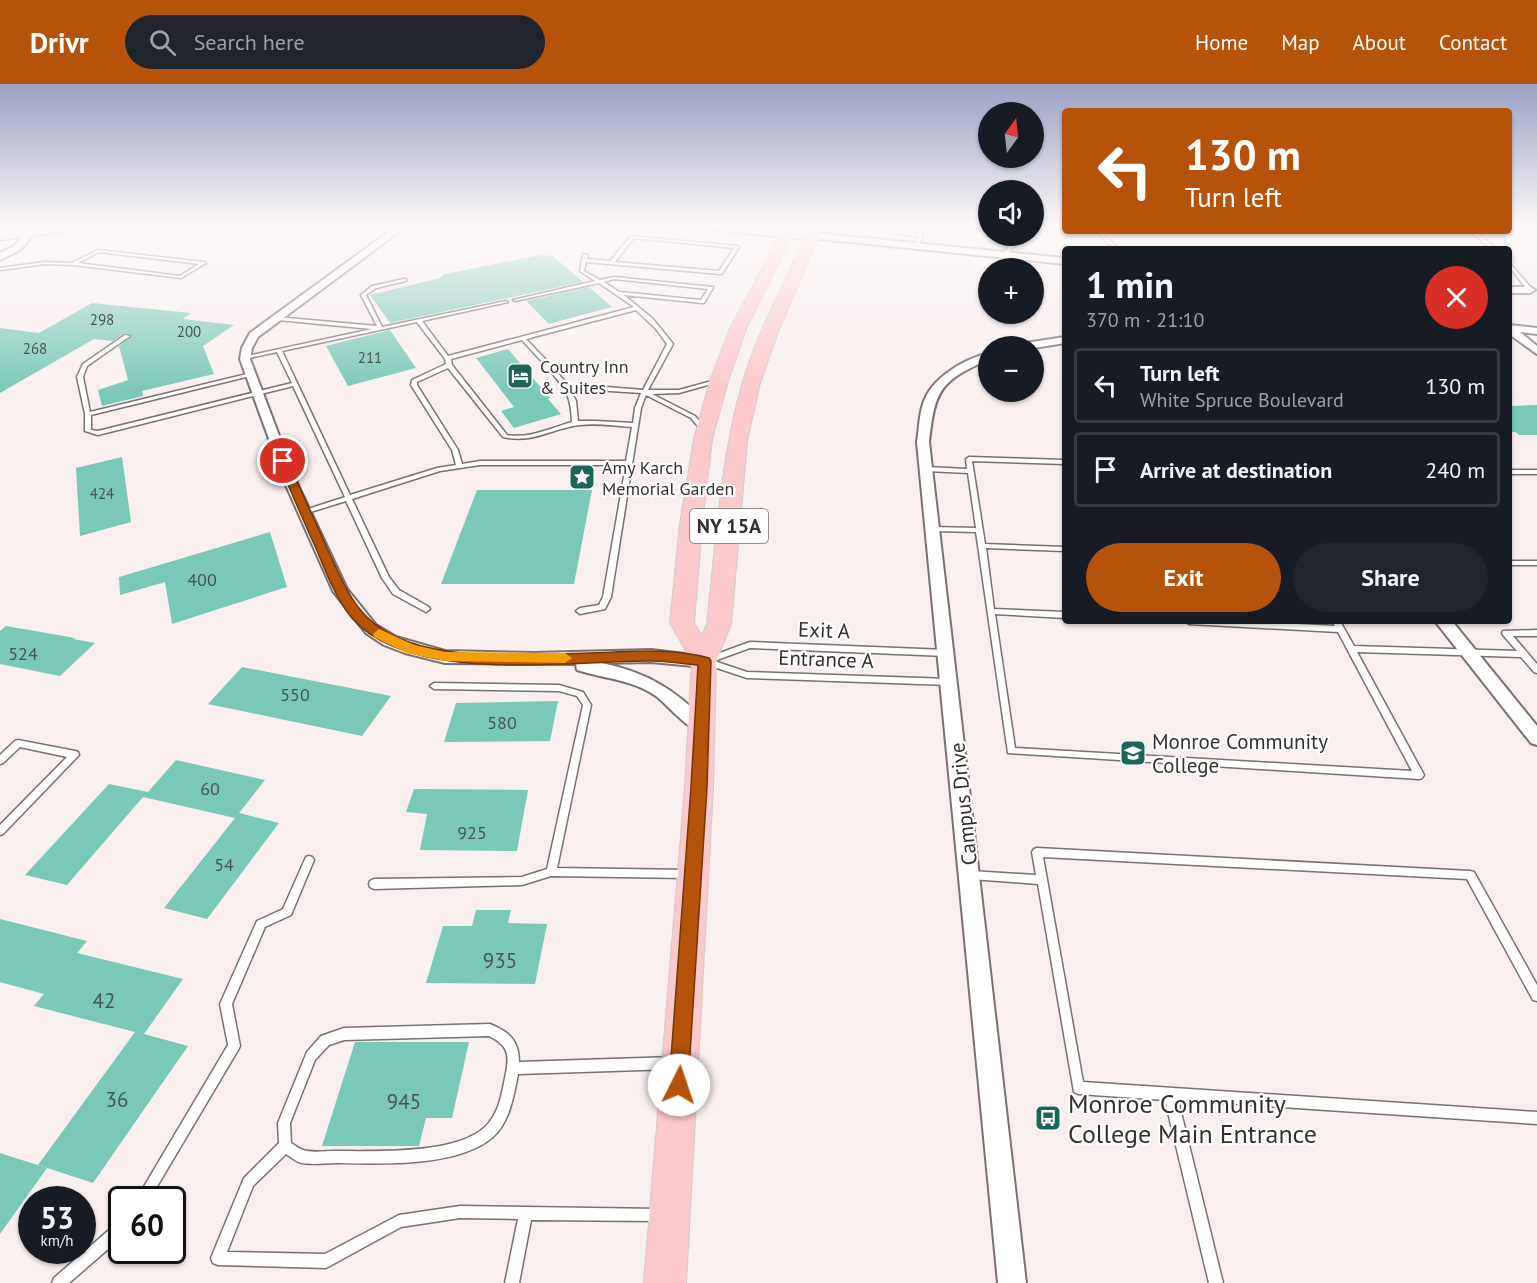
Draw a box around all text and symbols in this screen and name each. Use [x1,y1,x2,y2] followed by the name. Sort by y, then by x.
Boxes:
[125,15,545,69] search box
[30,24,89,61] text: Drivr
[146,26,179,59] icon: search
[194,28,305,56] text: Search here
[1195,29,1248,56] text: Home
[1281,29,1320,56] text: Map
[1353,29,1406,56] text: About
[1439,29,1507,56] text: Contact
[978,102,1044,168] north arrow
[978,102,1044,402] map controls
[1185,127,1301,182] text: 130 m
[1086,132,1164,210] icon: left
[978,180,1044,246] button: sound
[1185,180,1282,214] text: Turn left
[978,258,1044,324] button: +
[1086,261,1174,308] text: 1 min
[1425,266,1488,329] button: close
[1086,307,1204,333] text: 370 m · 21:10
[90,310,114,329] house number: 298
[177,322,201,341] house number: 200
[978,336,1044,402] button: −
[23,339,47,358] house number: 268
[358,348,382,367] house number: 211
[540,355,629,399] place label: Country Inn & Suites
[1140,359,1220,387] text: Turn left
[505,361,535,391] hotel icon: Country Inn & Suites
[1089,369,1122,402] icon: left
[1425,372,1485,400] text: 130 m
[1140,387,1344,413] text: White Spruce Boulevard
[257,435,308,486] pin
[266,444,299,477] icon: arrive
[1089,453,1122,486] icon: arrive
[602,456,734,500] place label: Amy Karch Memorial Garden
[1140,456,1332,484] text: Arrive at destination
[1425,456,1485,484] text: 240 m
[567,462,597,492] place icon: Amy Karch Memorial Garden
[90,484,114,503] house number: 424
[690,509,768,543] road number: NY 15A
[1086,543,1281,612] button: Exit
[1293,543,1488,612] button: Share
[187,568,217,591] house number: 400
[798,616,851,644] street label: Exit A
[8,642,38,665] house number: 524
[778,644,875,674] street label: Entrance A
[280,683,310,706] house number: 550
[487,711,517,734] house number: 580
[1152,728,1328,779] place label: Monroe Community College
[1118,738,1148,768] school or university icon: Monroe Community College
[943,741,983,867] street label: Campus Drive
[200,777,220,800] house number: 60
[457,821,487,844] house number: 925
[214,853,234,876] house number: 54
[483,947,517,974] house number: 935
[93,987,115,1014] house number: 42
[647,1053,711,1117] position arrow
[106,1086,128,1113] house number: 36
[1068,1087,1317,1150] place label: Monroe Community College Main Entrance
[387,1088,421,1115] house number: 945
[1033,1103,1063,1133] bus stop icon: Monroe Community College Main Entrance
[108,1186,186,1264] speed limit sign: 60
[40,1198,74,1237] text: 53
[41,1231,73,1250] text: km/h

